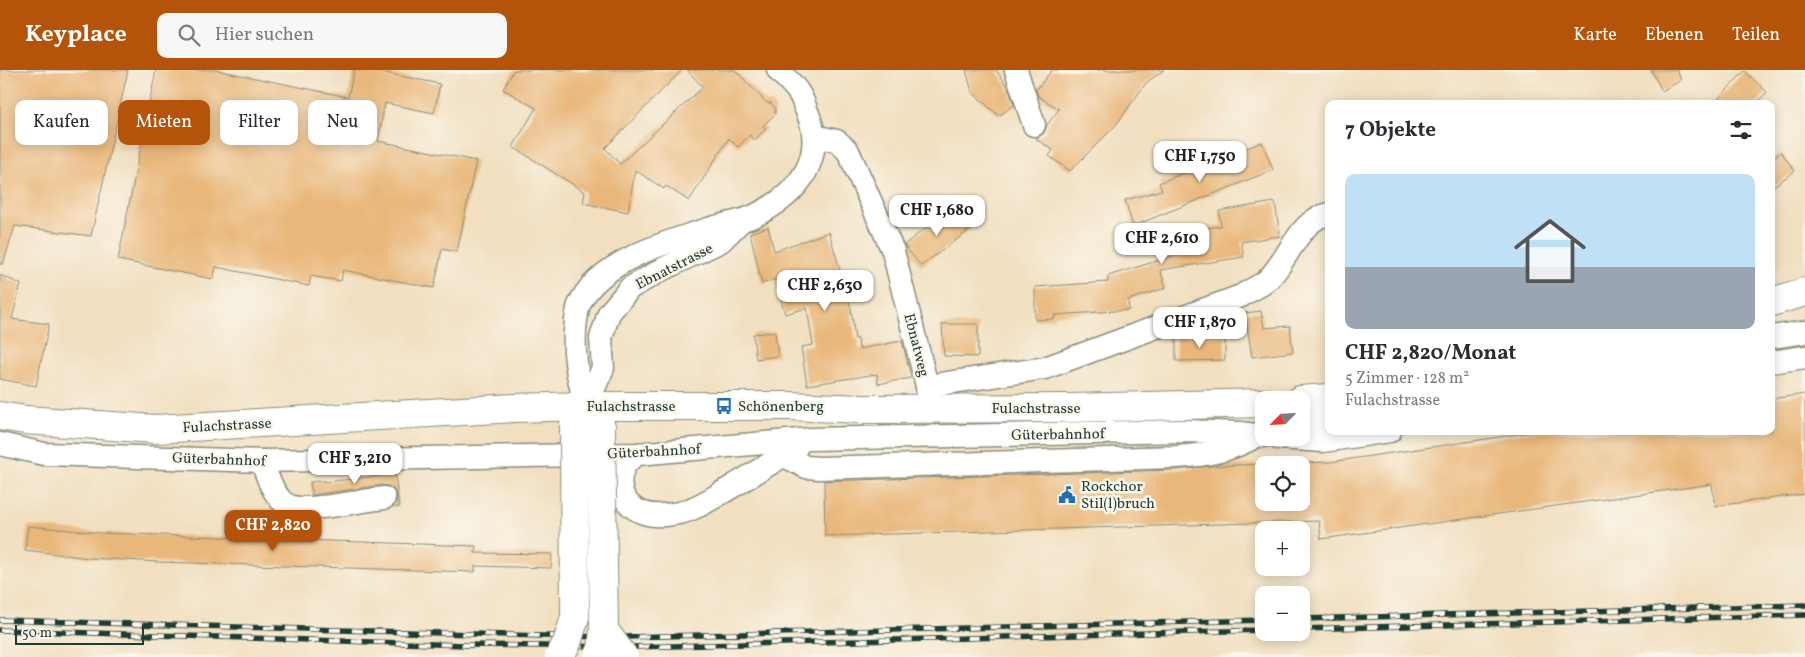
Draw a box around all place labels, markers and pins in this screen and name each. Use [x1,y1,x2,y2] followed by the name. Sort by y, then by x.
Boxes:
[1143,140,1257,183] pin: CHF 1,750
[880,194,994,237] pin: CHF 1,680
[1105,222,1219,265] pin: CHF 2,610
[768,270,882,312] pin: CHF 2,630
[1143,306,1257,349] pin: CHF 1,870
[714,396,734,416] bus stop icon: Schönenberg
[738,397,824,418] place label: Schönenberg
[298,442,412,485] pin: CHF 3,210
[1081,477,1155,515] place label: Rockchor Stil(l)bruch
[1057,485,1077,505] public building icon: Rockchor Stil(l)bruch
[216,510,330,552] pin: CHF 2,820

